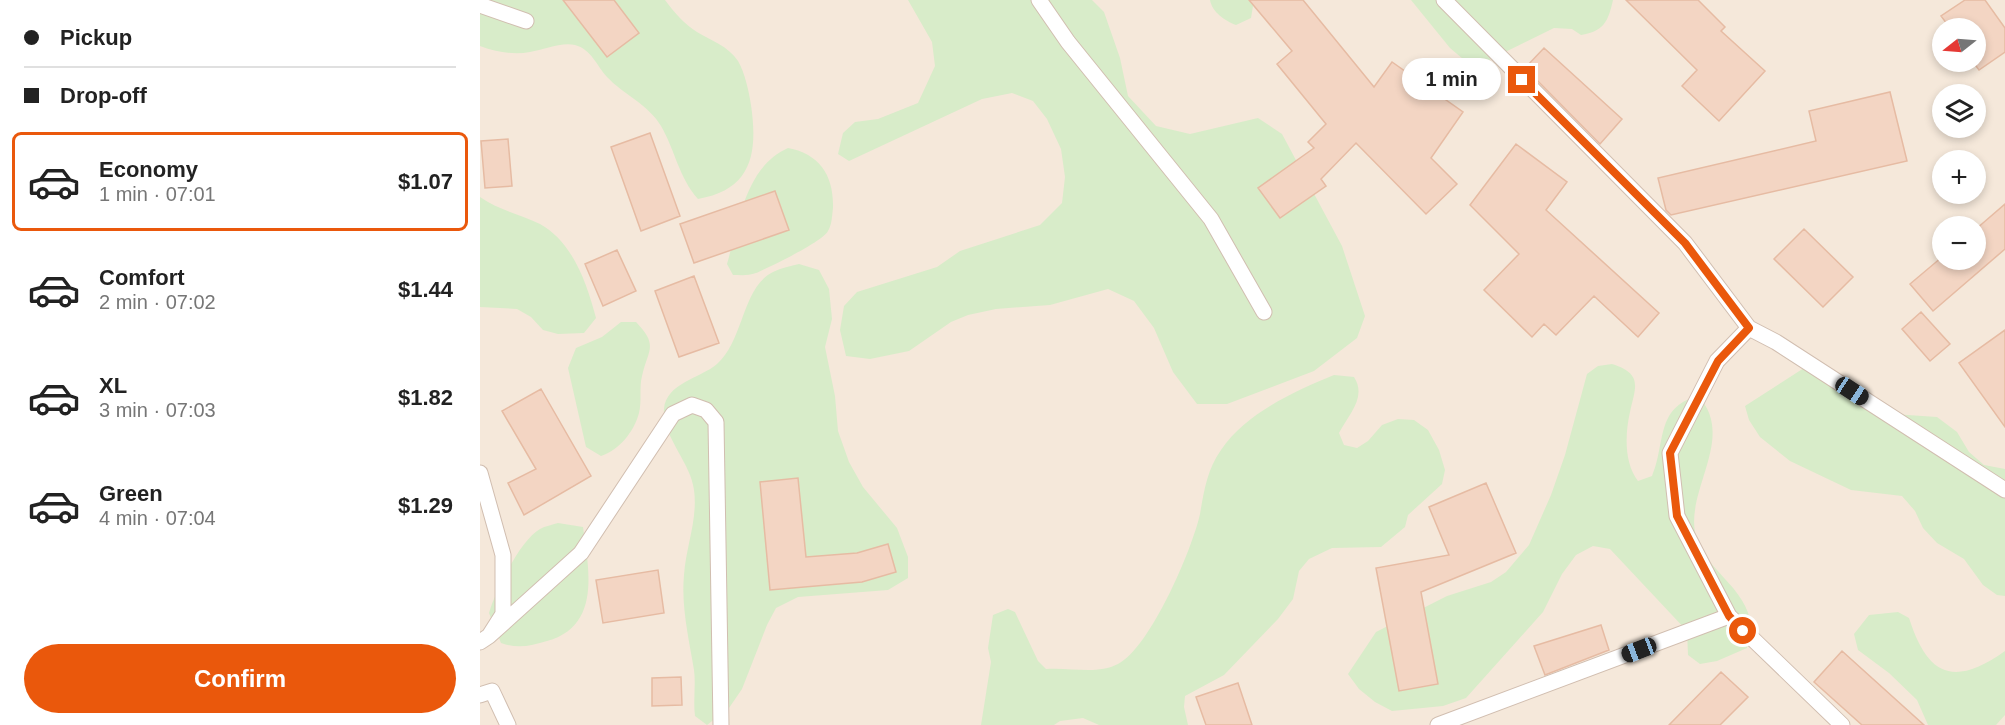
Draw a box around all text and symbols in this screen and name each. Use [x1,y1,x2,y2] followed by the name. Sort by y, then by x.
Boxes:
[1932,18,1986,72] north arrow
[1932,18,1986,270] map controls
[60,25,132,50] text: Pickup
[1402,59,1501,101] callout: 1 min
[1508,66,1535,93] route end
[1425,68,1478,90] text: 1 min
[60,83,147,108] text: Drop-off
[1932,84,1986,138] button: layers
[1932,150,1986,204] button: +
[27,155,81,209] icon: car
[99,157,198,182] text: Economy
[398,169,453,194] text: $1.07
[99,183,216,205] text: 1 min · 07:01
[1932,216,1986,270] button: −
[27,263,81,317] icon: car
[99,265,185,290] text: Comfort
[398,277,453,302] text: $1.44
[99,291,216,313] text: 2 min · 07:02
[27,371,81,425] icon: car
[99,373,127,398] text: XL
[1832,374,1872,408] car
[398,385,453,410] text: $1.82
[99,399,216,421] text: 3 min · 07:03
[27,479,81,533] icon: car
[99,481,163,506] text: Green
[398,493,453,518] text: $1.29
[99,507,216,529] text: 4 min · 07:04
[1729,617,1756,644] route start
[1619,635,1659,665] car
[24,644,456,713] button: Confirm

